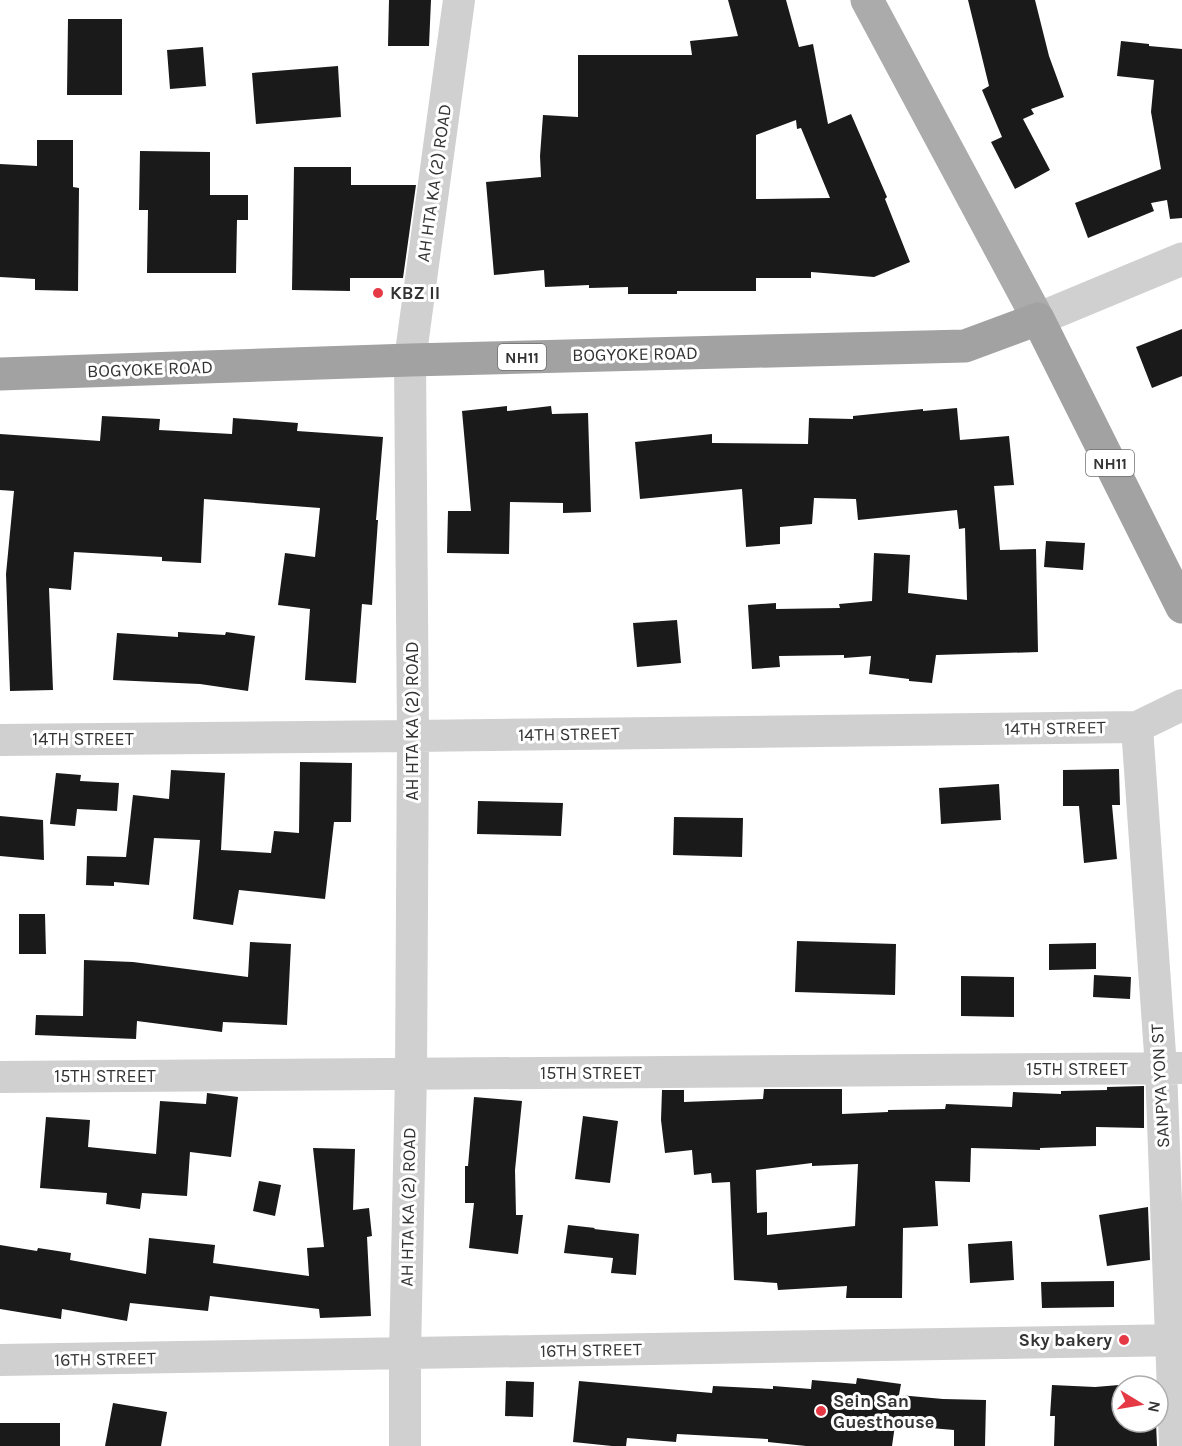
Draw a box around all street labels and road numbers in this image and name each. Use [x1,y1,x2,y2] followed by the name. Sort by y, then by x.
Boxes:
[412,102,456,264] street label: AH HTA KA (2) ROAD
[572,342,698,366] street label: BOGYOKE ROAD
[498,344,546,370] road number: NH11
[87,356,213,382] street label: BOGYOKE ROAD
[1086,450,1134,476] road number: NH11
[401,641,423,801] street label: AH HTA KA (2) ROAD
[1004,716,1106,740] street label: 14TH STREET
[518,722,620,746] street label: 14TH STREET
[32,728,134,750] street label: 14TH STREET
[1146,1023,1174,1149] street label: SANPYA YON ST
[1026,1058,1128,1080] street label: 15TH STREET
[540,1062,642,1084] street label: 15TH STREET
[54,1065,156,1087] street label: 15TH STREET
[396,1127,420,1287] street label: AH HTA KA (2) ROAD
[540,1338,642,1362] street label: 16TH STREET
[54,1347,156,1371] street label: 16TH STREET

